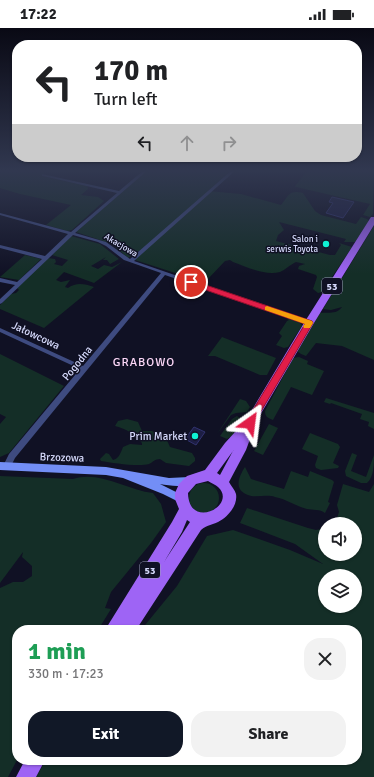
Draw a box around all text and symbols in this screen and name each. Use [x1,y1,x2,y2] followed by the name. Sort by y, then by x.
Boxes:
[20,5,57,23] text: 17:22
[94,54,168,88] text: 170 m
[28,56,80,108] icon: left
[94,88,157,110] text: Turn left
[134,132,156,154] icon: left
[176,132,198,154] icon: ahead
[218,132,240,154] icon: right
[102,231,140,260] street label: Akacjowa
[266,234,318,255] place label: Salon i serwis Toyota
[321,239,331,249] marker: Salon i serwis Toyota
[174,265,208,299] pin
[180,271,202,293] icon: arrive
[322,278,342,294] road number: 53
[10,319,62,352] street label: Jałowcowa
[60,343,95,383] street label: Pogodna
[113,355,175,370] district label: GRABOWO
[229,402,271,444] position arrow
[129,430,187,443] place label: Prim Market
[190,431,200,441] marker: Prim Market
[39,450,85,465] street label: Brzozowa
[318,517,362,613] map controls
[318,517,362,561] button: sound
[140,562,160,578] road number: 53
[318,569,362,613] button: layers
[28,636,86,666] text: 1 min
[304,638,346,680] button: close
[28,666,104,682] text: 330 m · 17:23
[28,711,183,757] button: Exit
[191,711,346,757] button: Share

